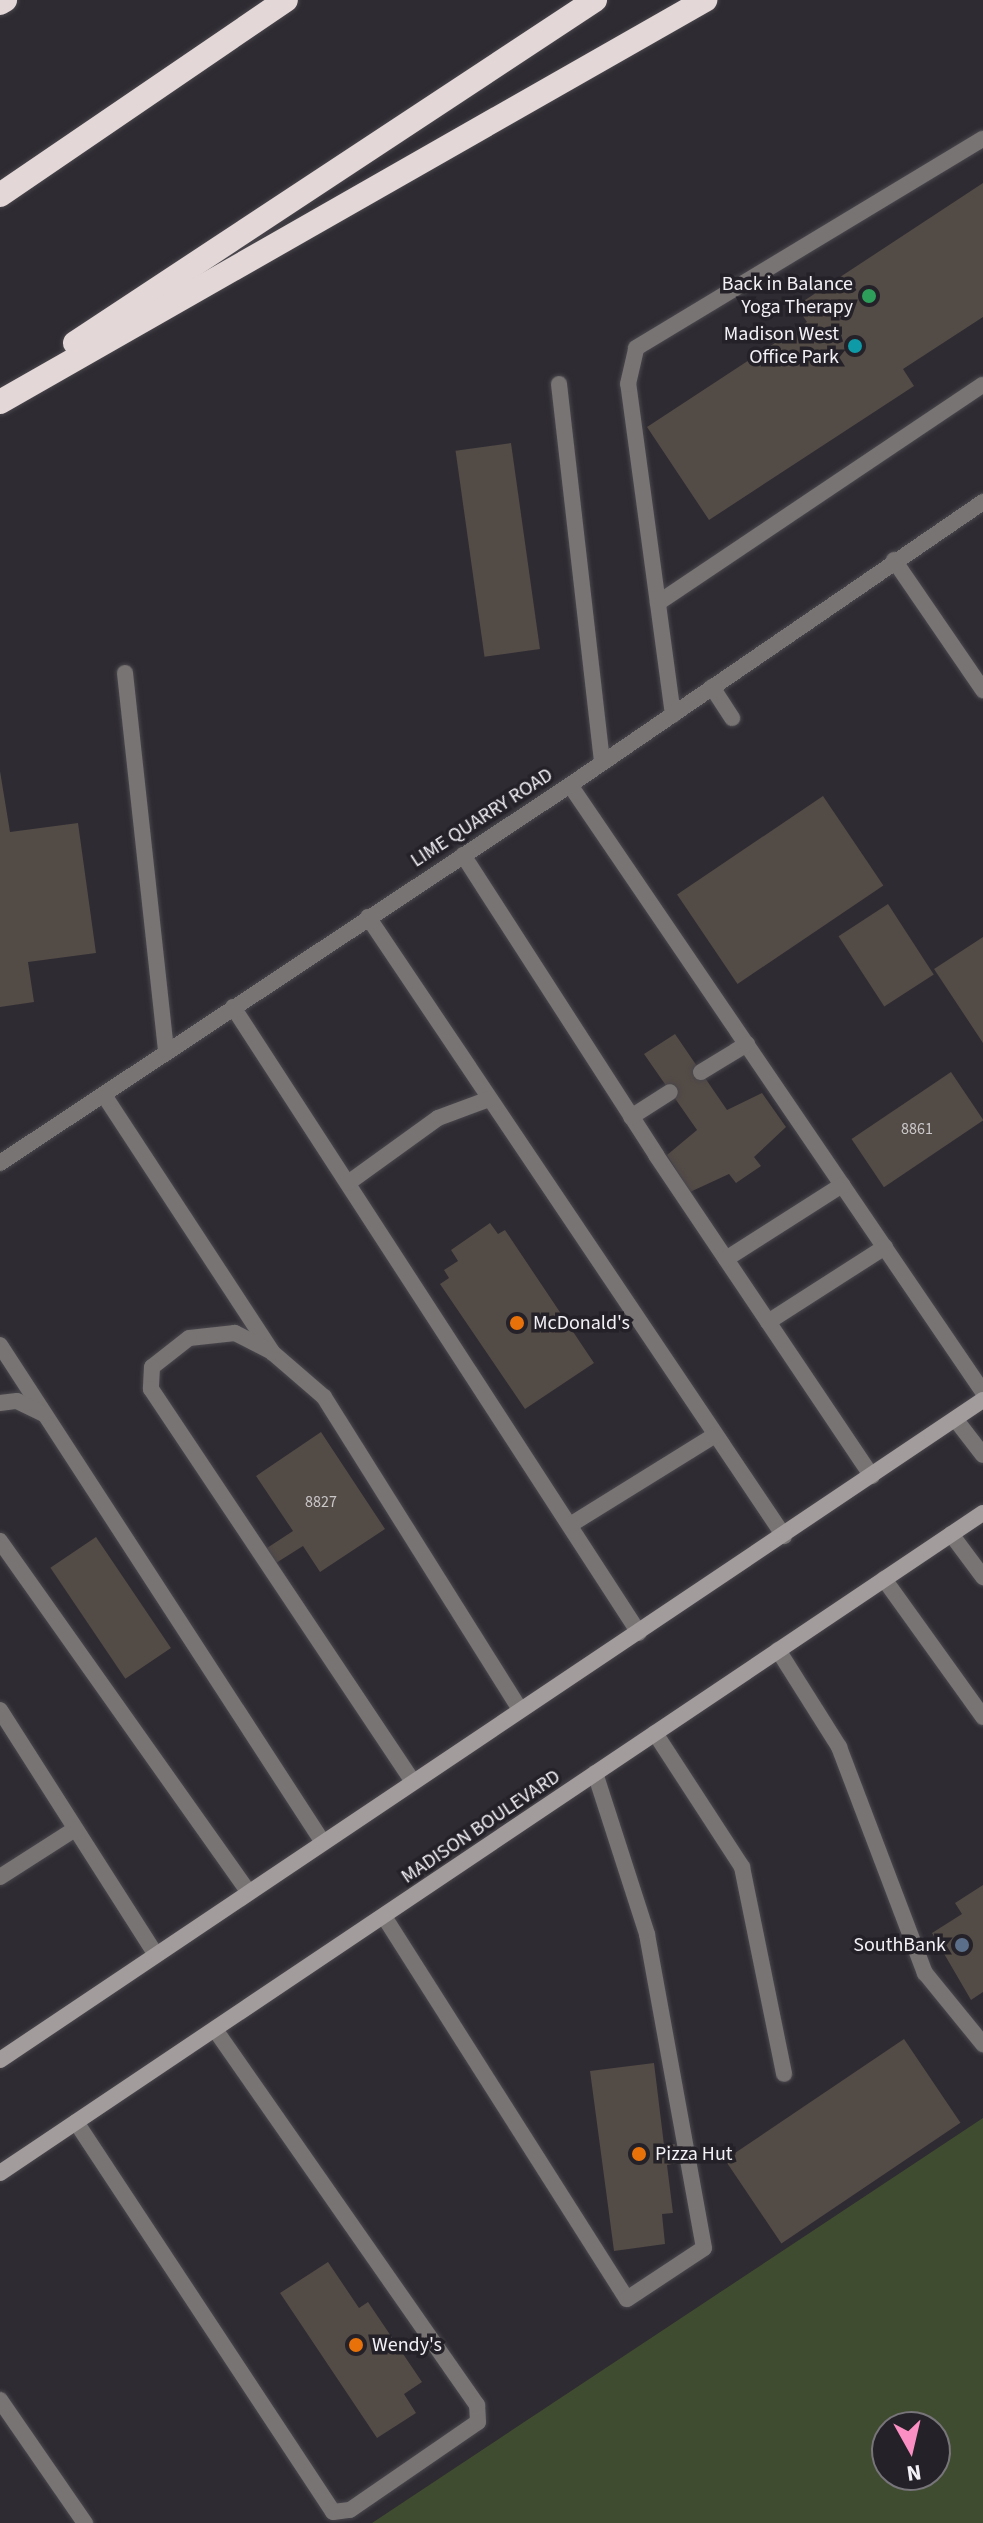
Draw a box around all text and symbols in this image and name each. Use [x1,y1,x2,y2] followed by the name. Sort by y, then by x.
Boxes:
[722,272,853,319] place label: Back in Balance Yoga Therapy
[860,287,878,305] marker: Back in Balance Yoga Therapy
[724,322,839,369] place label: Madison West Office Park
[846,337,864,355] marker: Madison West Office Park
[406,763,558,873] street label: LIME QUARRY ROAD
[901,1119,933,1139] house number: 8861
[533,1311,630,1335] place label: McDonald's
[508,1314,526,1332] marker: McDonald's
[305,1492,337,1512] house number: 8827
[397,1765,565,1889] street label: MADISON BOULEVARD
[853,1933,946,1957] place label: SouthBank
[953,1936,971,1954] marker: SouthBank
[655,2142,733,2166] place label: Pizza Hut
[630,2145,648,2163] marker: Pizza Hut
[372,2333,442,2357] place label: Wendy's
[347,2336,365,2354] marker: Wendy's
[871,2411,951,2491] north arrow
[905,2456,924,2490] text: N

